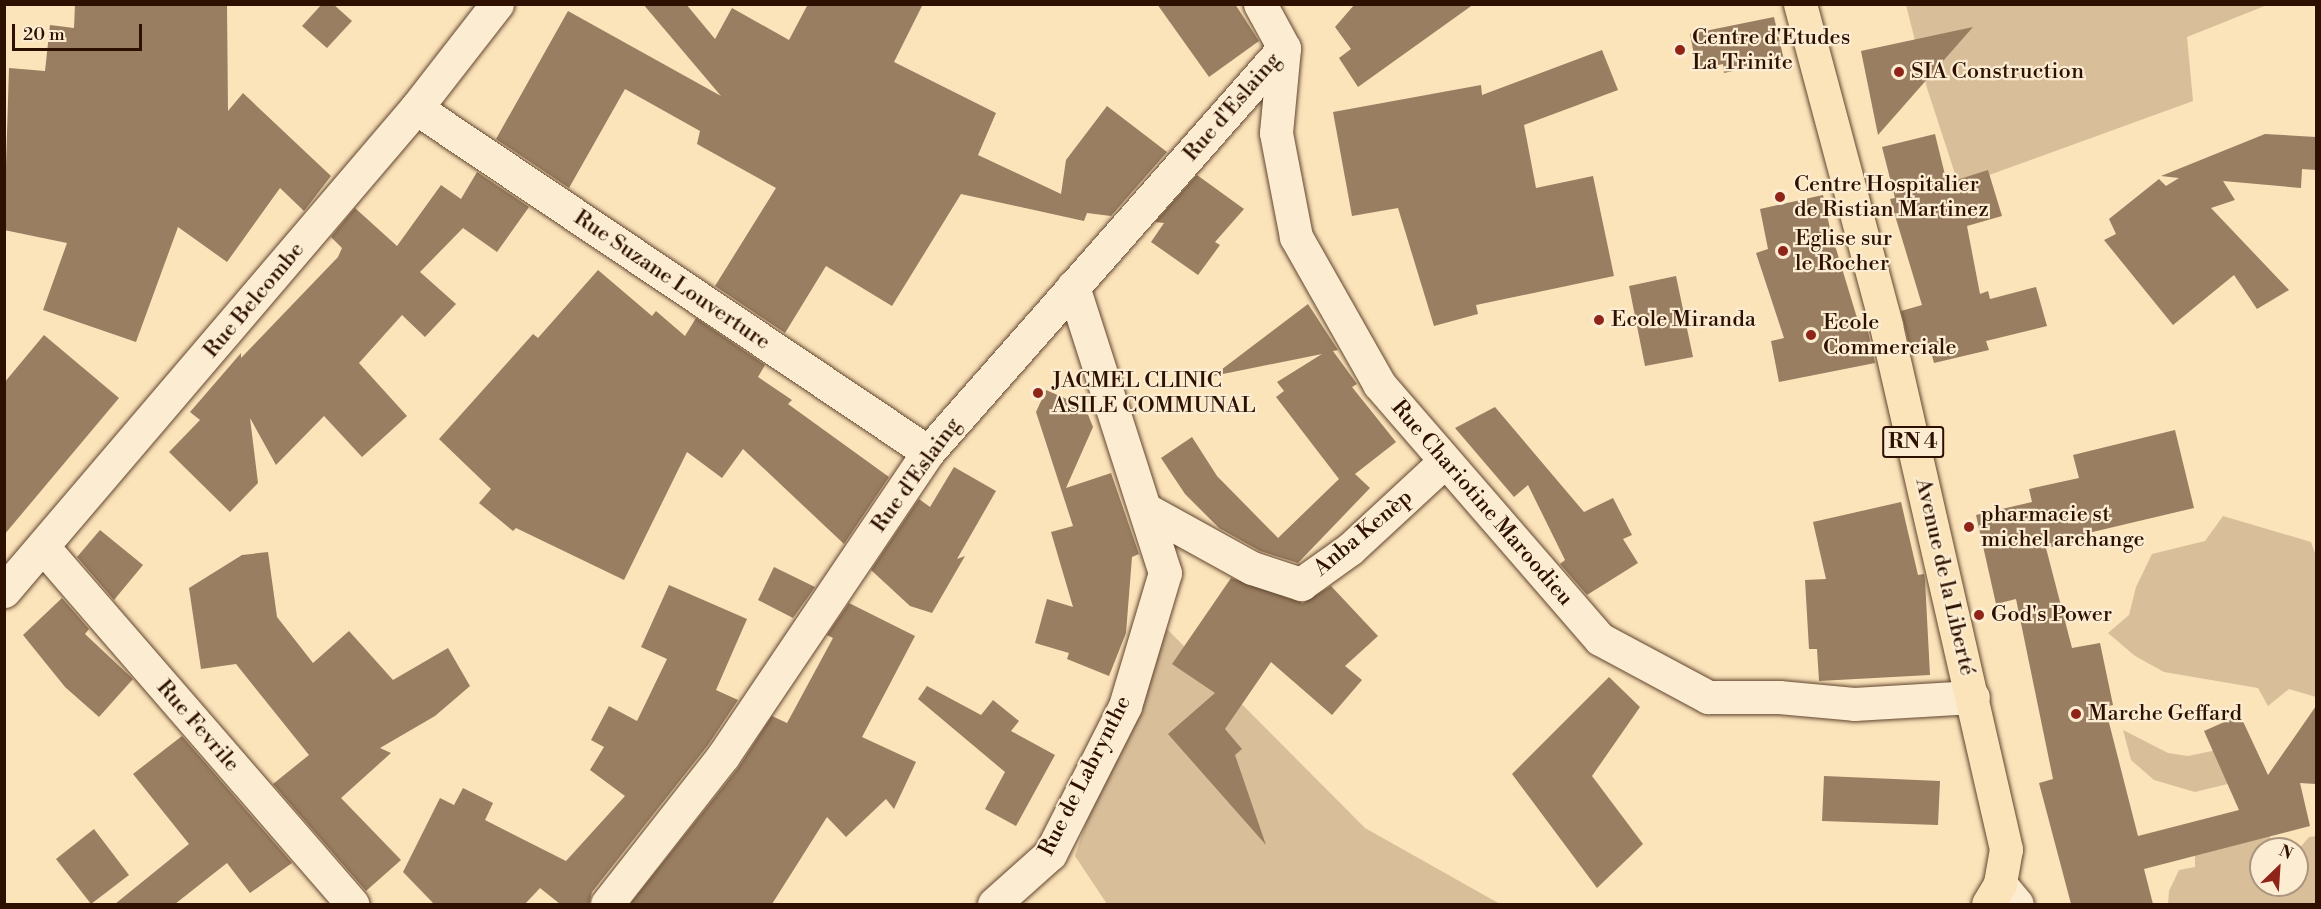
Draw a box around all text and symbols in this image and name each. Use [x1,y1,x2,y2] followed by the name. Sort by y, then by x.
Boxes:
[15,12,146,50] scale bar
[23,23,65,46] text: 20 m
[1692,24,1850,76] place label: Centre d'Etudes La Trinite
[1673,43,1687,57] marker: Centre d'Etudes La Trinite
[1178,47,1286,167] street label: Rue d'Eslaing
[1911,59,2084,85] place label: SIA Construction
[1892,65,1906,79] marker: SIA Construction
[1794,171,1989,222] place label: Centre Hospitalier de Ristian Martinez
[1771,188,1789,206] marker: Centre Hospitalier de Ristian Martinez
[569,204,775,356] street label: Rue Suzane Louverture
[1795,225,1892,276] place label: Eglise sur le Rocher
[198,237,310,363] street label: Rue Belcombe
[1776,244,1790,258] marker: Eglise sur le Rocher
[1611,307,1756,333] place label: Ecole Miranda
[1823,309,1956,360] place label: Ecole Commerciale
[1592,313,1606,327] marker: Ecole Miranda
[1804,328,1818,342] marker: Ecole Commerciale
[1052,367,1256,418] place label: JACMEL CLINIC ASILE COMMUNAL
[1029,384,1047,402] marker: JACMEL CLINIC ASILE COMMUNAL
[1385,395,1579,611] street label: Rue Chariotine Maroodieu
[866,413,966,537] street label: Rue d'Eslaing
[1882,424,1944,460] road number: RN 4
[1909,476,1981,678] street label: Avenue de la Liberté
[1308,484,1418,582] street label: Anba Kenèp
[1981,501,2145,552] place label: pharmacie st michel archange
[1962,520,1976,534] marker: pharmacie st michel archange
[1991,602,2112,628] place label: God's Power
[1972,608,1986,622] marker: God's Power
[151,675,245,777] street label: Rue Fevrile
[1033,692,1137,860] street label: Rue de Labrynthe
[2088,701,2242,727] place label: Marche Geffard
[2069,707,2083,721] marker: Marche Geffard
[2249,837,2309,897] north arrow
[2276,841,2296,864] text: N

